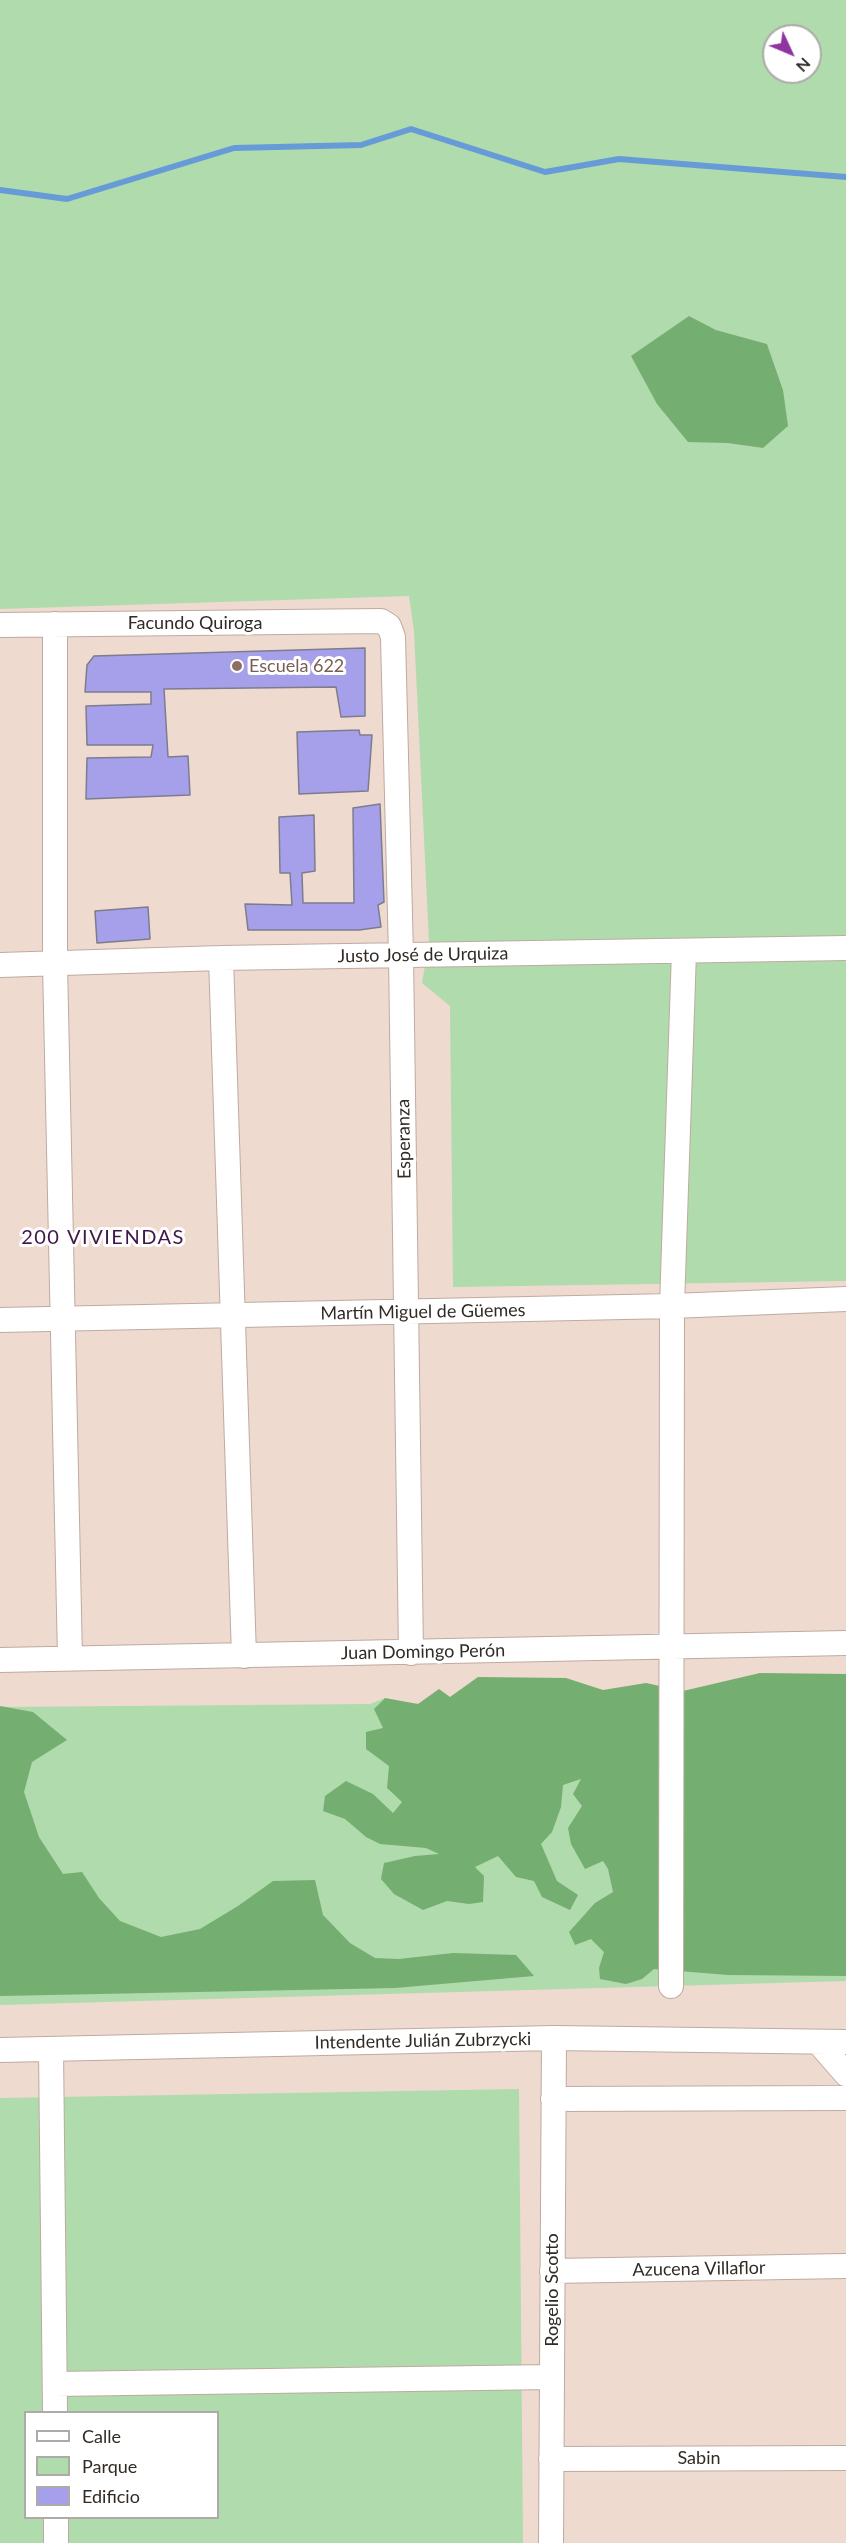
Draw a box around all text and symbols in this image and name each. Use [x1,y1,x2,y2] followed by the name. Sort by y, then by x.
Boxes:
[762,24,822,84] north arrow
[793,54,815,76] text: N
[128,612,262,634] street label: Facundo Quiroga
[249,655,344,677] place label: Escuela 622
[230,659,244,673] marker: Escuela 622
[337,943,509,967] street label: Justo José de Urquiza
[393,1099,415,1179] street label: Esperanza
[21,1226,185,1250] district label: 200 VIVIENDAS
[320,1299,526,1325] street label: Martín Miguel de Güemes
[341,1640,505,1664] street label: Juan Domingo Perón
[314,2028,532,2054] street label: Intendente Julián Zubrzycki
[541,2233,563,2347] street label: Rogelio Scotto
[632,2257,766,2281] street label: Azucena Villaflor
[24,2411,219,2519] legend
[82,2425,121,2447] text: Calle
[677,2447,721,2469] street label: Sabin
[82,2455,137,2477] text: Parque
[82,2485,140,2507] text: Edificio

